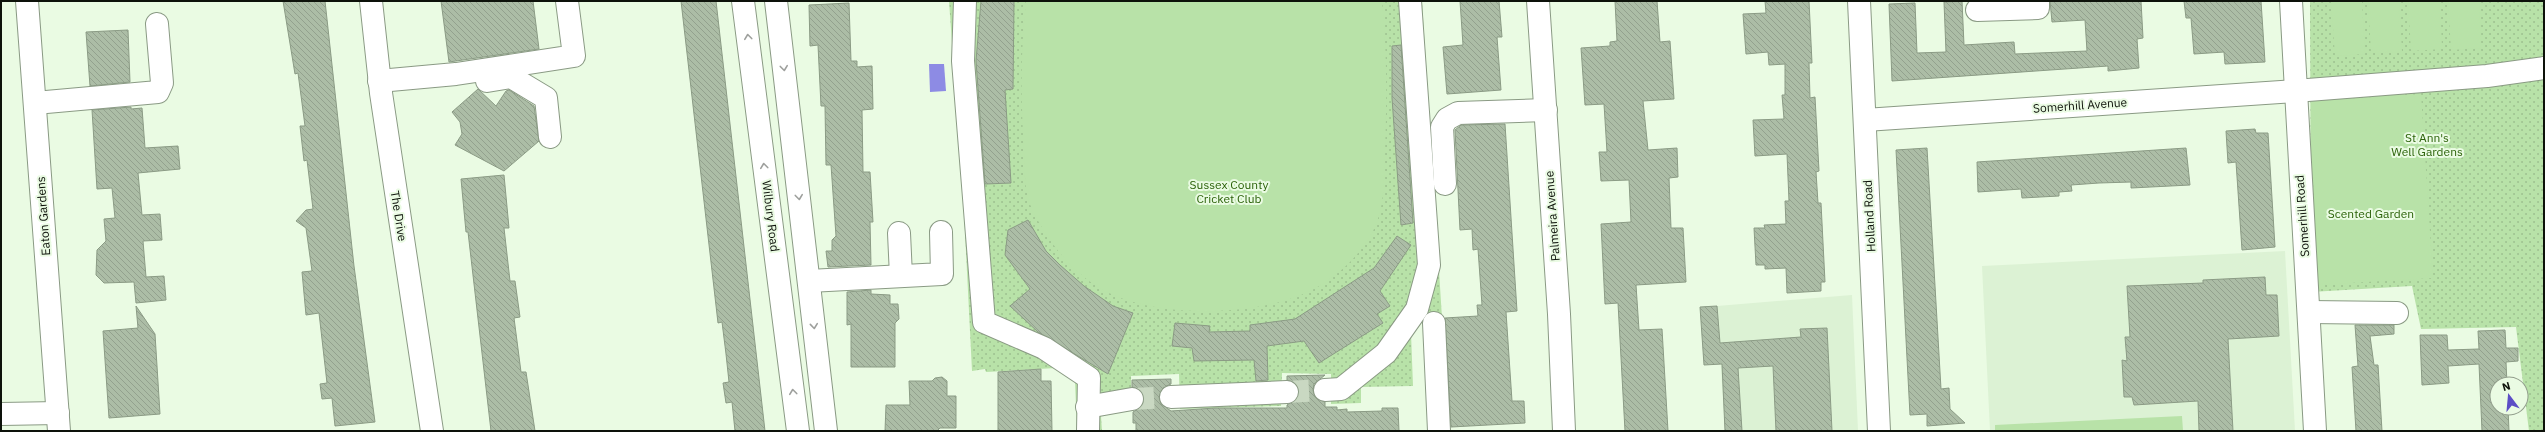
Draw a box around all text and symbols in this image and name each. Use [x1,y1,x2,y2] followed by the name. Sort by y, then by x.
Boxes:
[744,34,753,40] one-way arrow
[779,64,788,71] one-way arrow
[2032,94,2128,116] street label: Somerhill Avenue
[2391,130,2463,159] park label: St Ann's Well Gardens
[760,163,769,169] one-way arrow
[1541,170,1563,262] street label: Palmeira Avenue
[2292,175,2312,257] street label: Somerhill Road
[33,176,53,256] street label: Eaton Gardens
[1190,177,1268,206] park label: Sussex County Cricket Club
[759,180,783,252] street label: Wilbury Road
[1860,180,1878,252] street label: Holland Road
[388,190,410,243] street label: The Drive
[795,194,804,200] one-way arrow
[2328,206,2414,221] park label: Scented Garden
[809,323,818,329] one-way arrow
[2489,376,2529,416] north arrow
[2500,379,2512,394] text: N
[789,389,798,395] one-way arrow

